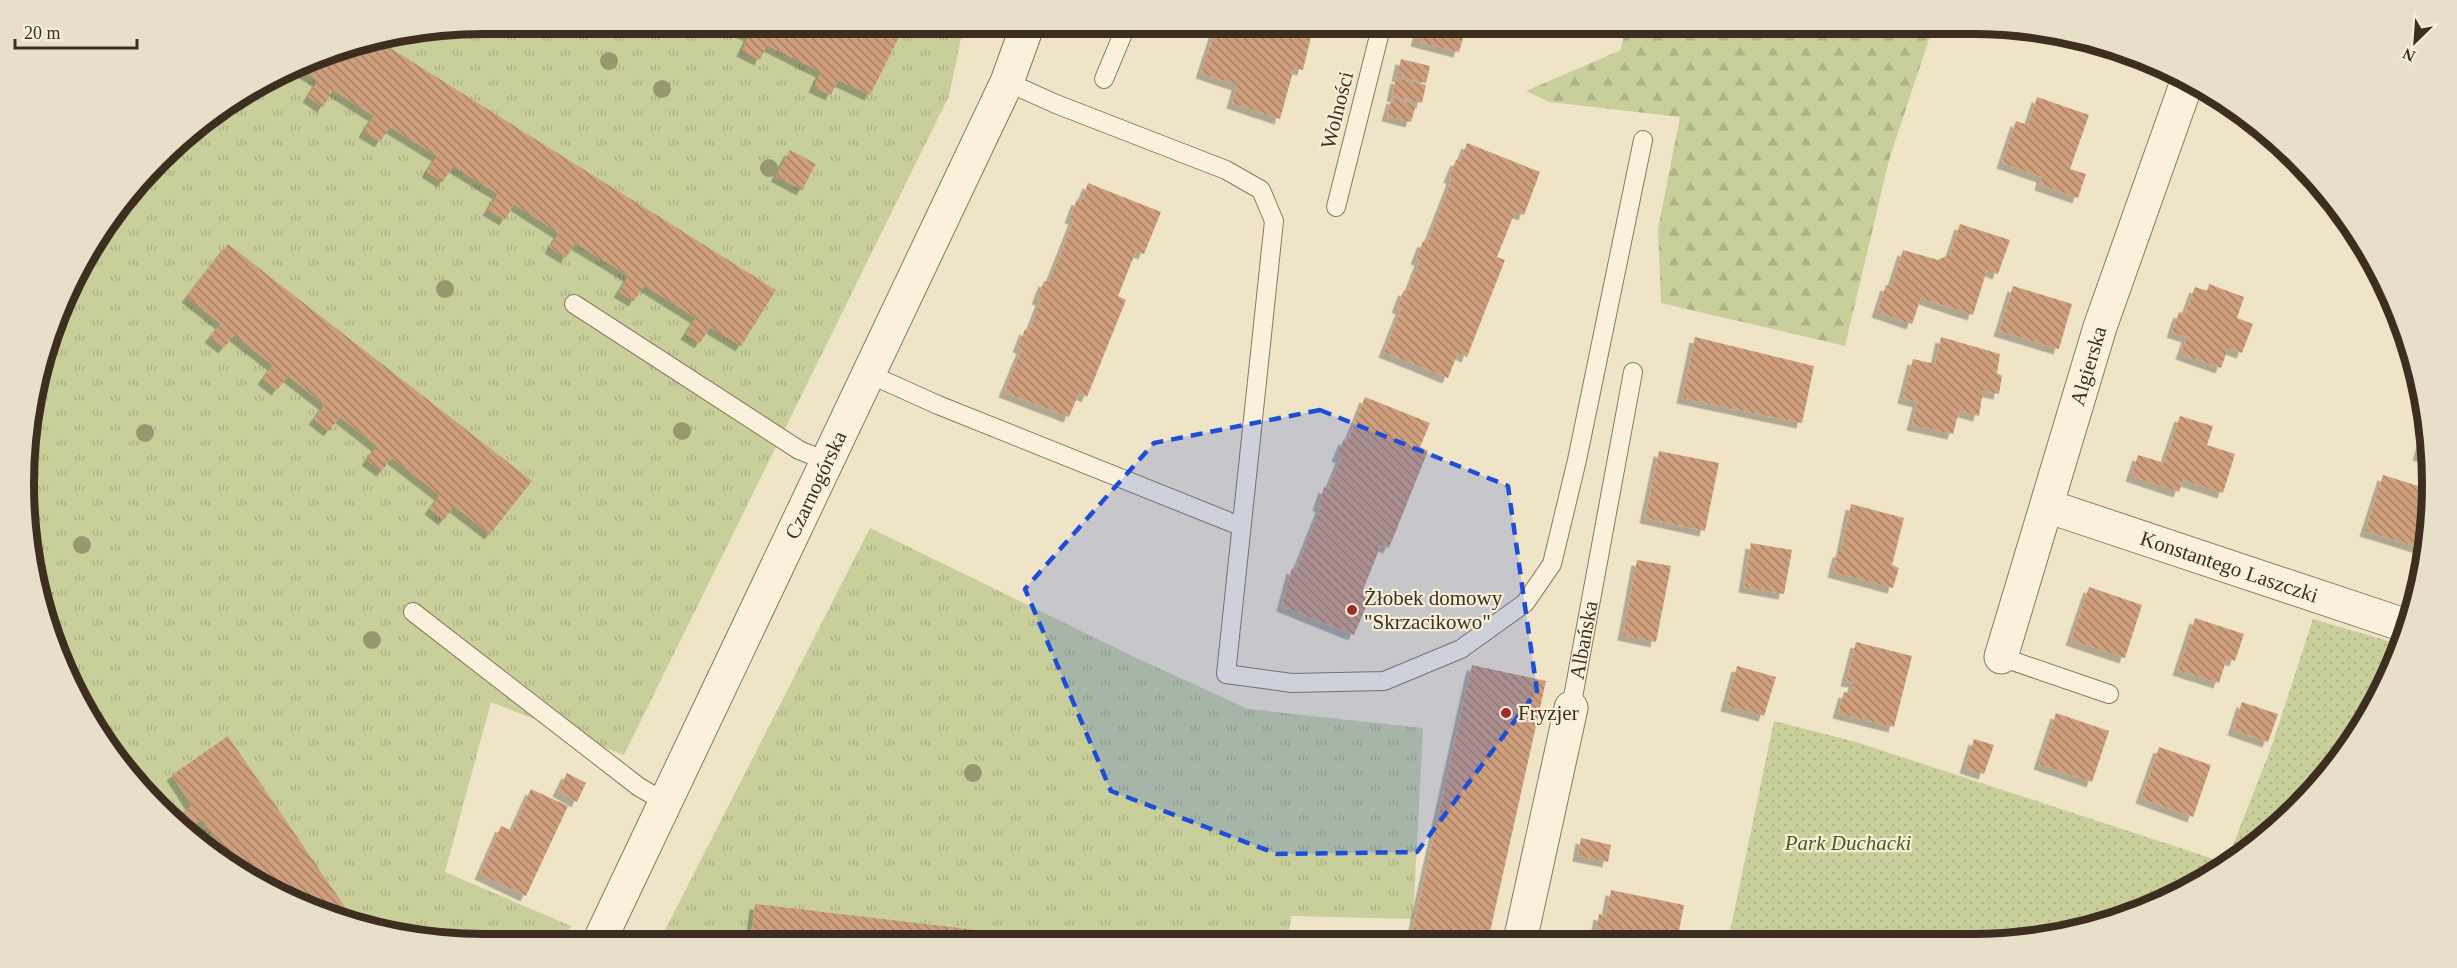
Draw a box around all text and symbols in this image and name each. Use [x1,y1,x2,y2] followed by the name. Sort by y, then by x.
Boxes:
[15,12,136,50] scale bar
[2385,12,2445,72] north arrow
[24,23,61,43] text: 20 m
[2400,45,2418,65] text: N
[1316,69,1358,151] street label: Wolności
[2065,323,2112,408] street label: Algierska
[780,427,852,543] street label: Czarnogórska
[2137,526,2321,608] street label: Konstantego Laszczki
[1364,586,1503,634] place label: Żłobek domowy "Skrzacikowo"
[1565,598,1603,681] street label: Albańska
[1345,603,1359,617] marker: Żłobek domowy "Skrzacikowo"
[1518,701,1579,725] place label: Fryzjer
[1499,706,1513,720] marker: Fryzjer
[1784,831,1911,855] park label: Park Duchacki

